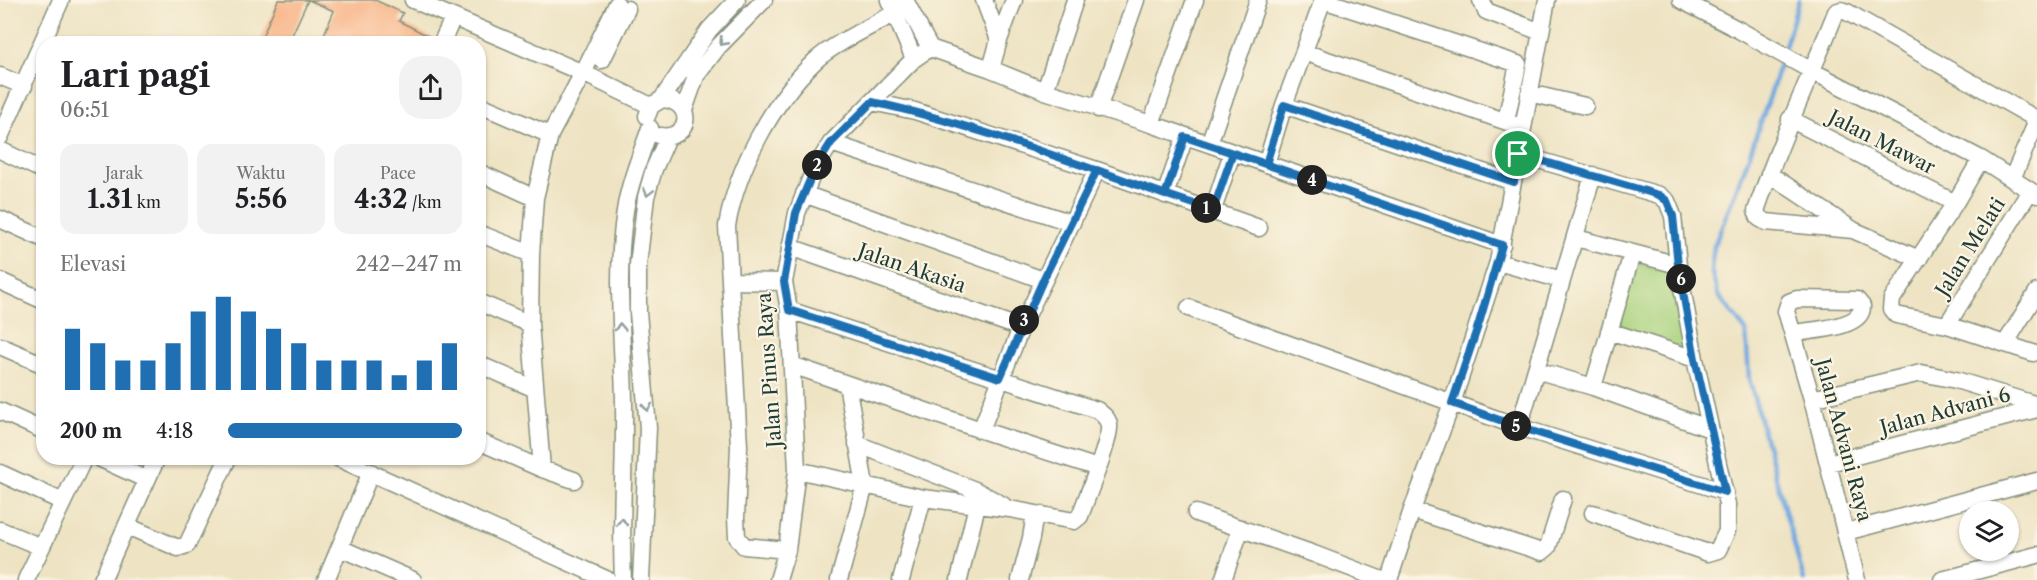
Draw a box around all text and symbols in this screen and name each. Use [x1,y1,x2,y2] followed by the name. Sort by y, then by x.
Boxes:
[719,35,730,45] one-way arrow
[60,55,210,96] text: Lari pagi
[399,56,462,119] button: share
[60,98,109,122] text: 06:51
[1822,103,1940,179] street label: Jalan Mawar
[1492,128,1543,179] pin
[1501,137,1534,170] icon: arrive
[802,150,832,180] pin: 2
[812,155,822,175] text: 2
[105,163,143,183] text: Jarak
[236,163,286,183] text: Waktu
[380,163,416,183] text: Pace
[1297,165,1327,195] pin: 4
[1307,170,1317,190] text: 4
[87,183,132,215] text: 1.31
[235,183,287,215] text: 5:56
[354,183,407,215] text: 4:32
[643,186,655,197] one-way arrow
[132,192,161,212] text: km
[407,192,442,212] text: /km
[1191,193,1221,223] pin: 1
[1928,193,2010,304] street label: Jalan Melati
[1202,198,1210,218] text: 1
[852,237,970,298] street label: Jalan Akasia
[60,252,126,276] text: Elevasi
[356,252,462,276] text: 242–247 m
[1666,264,1696,294] pin: 6
[1676,269,1686,289] text: 6
[752,291,787,451] street label: Jalan Pinus Raya
[1009,305,1039,335] pin: 3
[1019,310,1029,330] text: 3
[614,322,627,331] one-way arrow
[1810,353,1877,525] street label: Jalan Advani Raya
[1874,382,2013,441] street label: Jalan Advani 6
[640,402,653,411] one-way arrow
[1501,411,1531,441] pin: 5
[1512,416,1520,436] text: 5
[60,419,122,443] text: 200 m
[156,419,193,443] text: 4:18
[1959,501,2019,561] map controls
[1959,501,2019,561] button: layers
[616,517,628,526] one-way arrow

